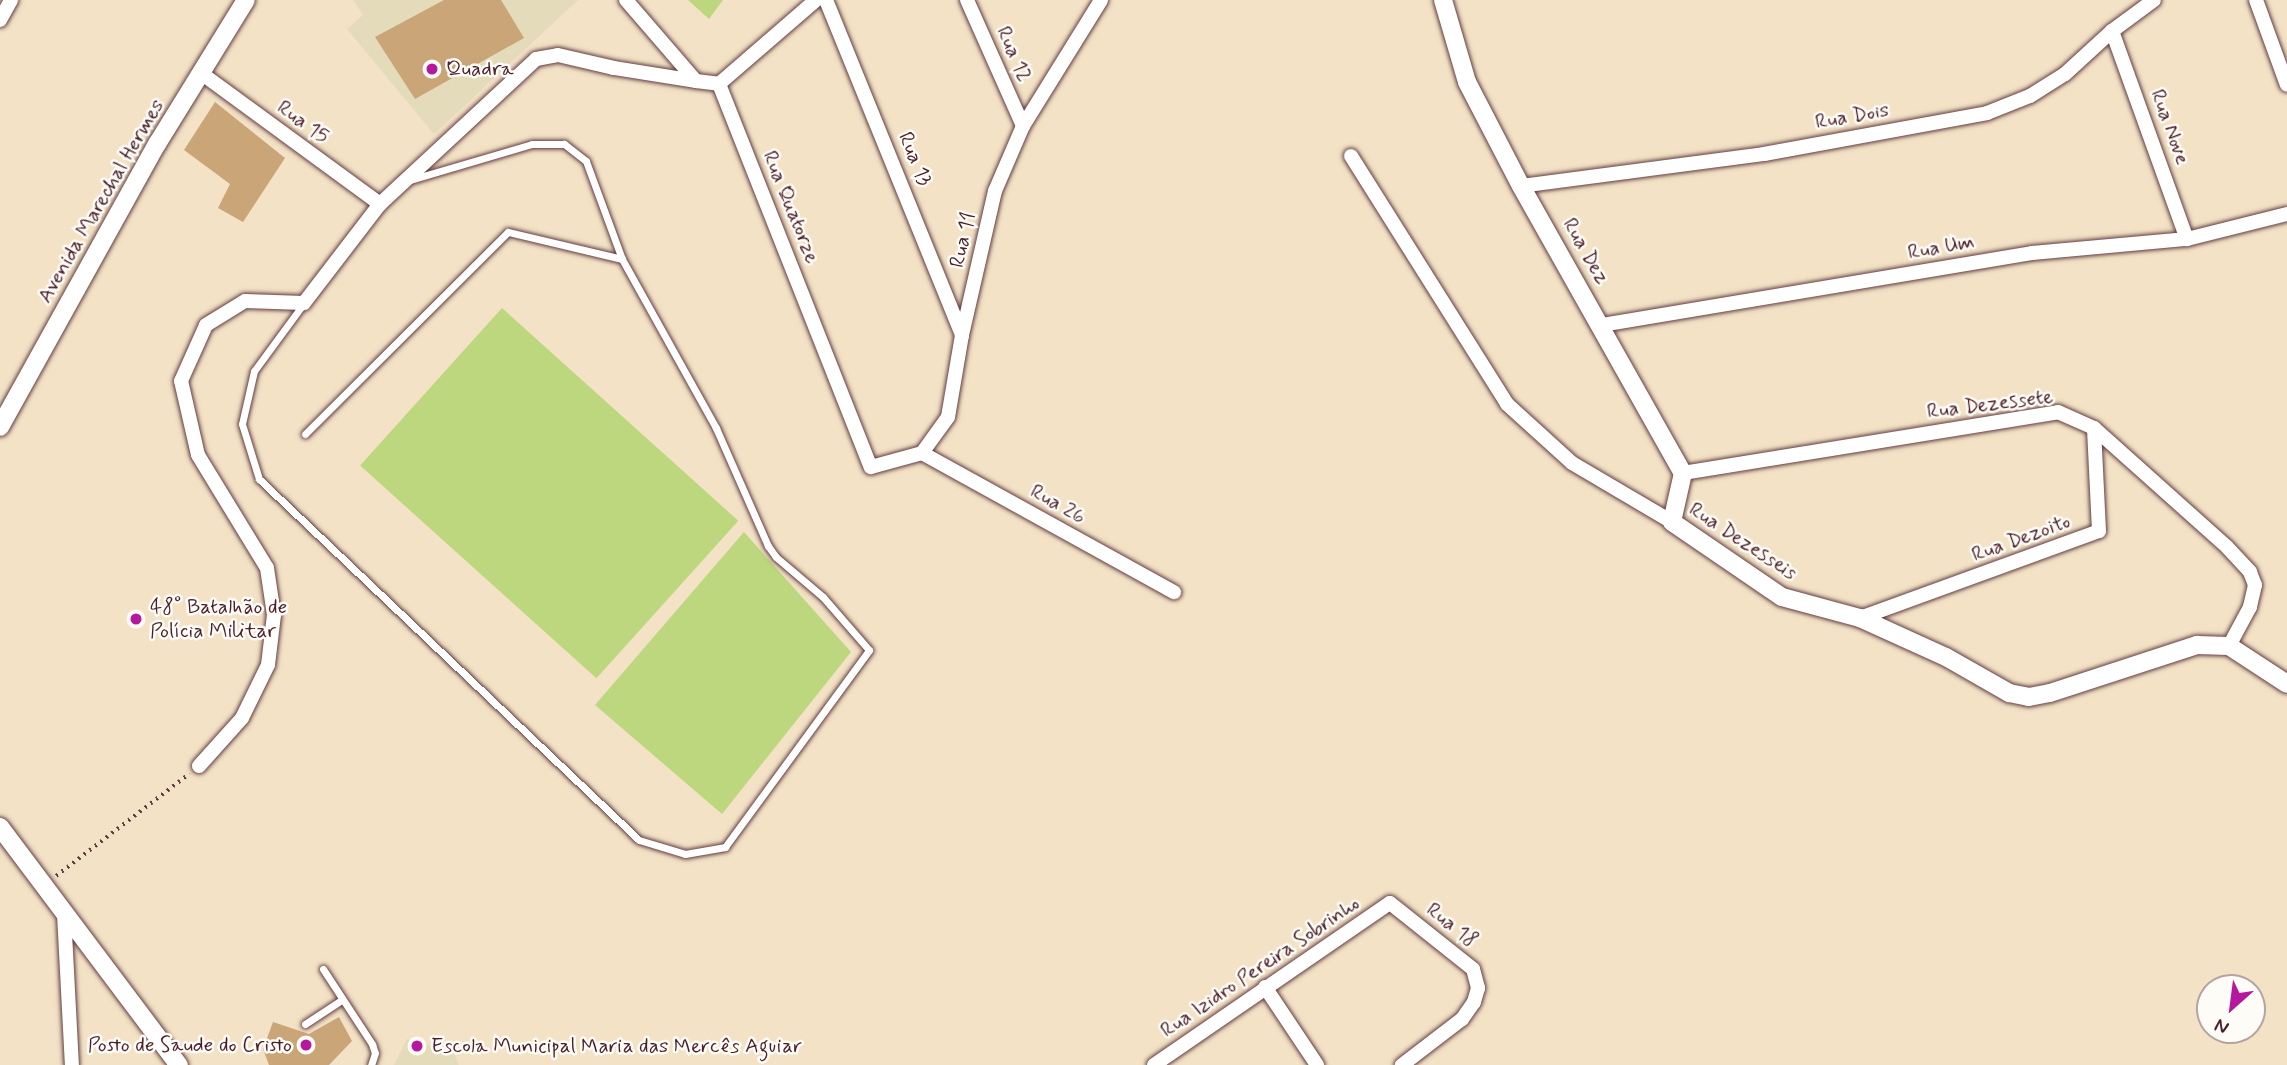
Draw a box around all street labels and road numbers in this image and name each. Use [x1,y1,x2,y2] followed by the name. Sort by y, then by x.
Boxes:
[991,22,1037,86] street label: Rua 12
[2145,86,2195,168] street label: Rua Nove
[30,91,172,311] street label: Avenida Marechal Hermes
[272,95,334,149] street label: Rua 15
[1813,97,1891,135] street label: Rua Dois
[892,128,938,190] street label: Rua 13
[757,148,825,266] street label: Rua Quatorze
[944,210,982,270] street label: Rua 11
[1557,213,1615,289] street label: Rua Dez
[1905,229,1977,265] street label: Rua Um
[1925,384,2055,424] street label: Rua Dezessete
[1026,479,1090,529] street label: Rua 26
[1684,497,1802,585] street label: Rua Dezesseis
[1968,508,2074,568] street label: Rua Dezoito
[1152,889,1368,1045] street label: Rua Izidro Pereira Sobrinho
[1421,897,1483,953] street label: Rua 18

